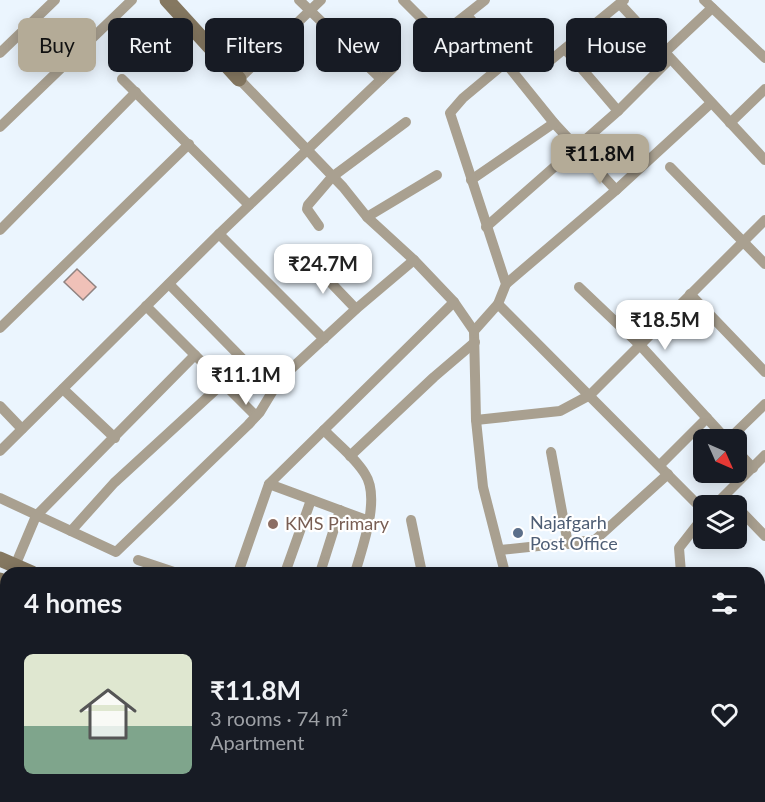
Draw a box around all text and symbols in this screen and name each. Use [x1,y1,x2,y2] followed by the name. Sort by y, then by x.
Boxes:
[18,18,96,72] chip: Buy
[108,18,193,72] chip: Rent
[205,18,304,72] chip: Filters
[316,18,401,72] chip: New
[413,18,554,72] chip: Apartment
[566,18,667,72] chip: House
[551,134,649,185] pin: ₹11.8M
[565,141,635,165] text: ₹11.8M
[274,244,372,295] pin: ₹24.7M
[288,251,358,275] text: ₹24.7M
[616,300,714,351] pin: ₹18.5M
[630,307,700,331] text: ₹18.5M
[197,355,295,406] pin: ₹11.1M
[211,362,281,386] text: ₹11.1M
[693,429,747,483] north arrow
[693,429,747,549] map controls
[693,495,747,549] button: layers
[530,511,618,554] place label: Najafgarh Post Office
[285,512,390,534] place label: KMS Primary
[266,517,280,531] marker: KMS Primary
[511,526,525,540] marker: Najafgarh Post Office
[24,587,122,619] text: 4 homes
[708,587,741,620] icon: filters
[210,674,301,706] text: ₹11.8M
[72,678,144,750] icon: home
[708,698,741,731] icon: heart
[210,706,348,730] text: 3 rooms · 74 m²
[210,730,304,754] text: Apartment

